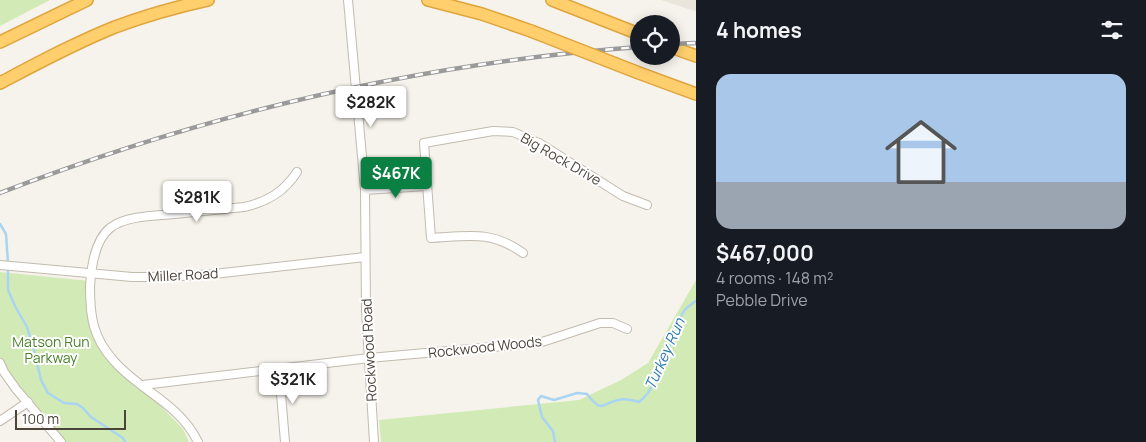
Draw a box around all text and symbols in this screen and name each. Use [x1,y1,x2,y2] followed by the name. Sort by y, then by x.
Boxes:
[630,15,680,65] map controls
[630,15,680,65] button: locate
[716,16,802,44] text: 4 homes
[1098,16,1126,44] icon: filters
[336,86,406,128] pin: $282K
[346,91,396,113] text: $282K
[876,107,966,197] icon: home
[517,128,605,189] street label: Big Rock Drive
[361,156,431,199] pin: $467K
[372,162,420,184] text: $467K
[162,180,232,223] pin: $281K
[174,186,220,208] text: $281K
[716,239,814,267] text: $467,000
[147,263,219,286] street label: Miller Road
[716,267,833,289] text: 4 rooms · 148 m²
[716,289,808,311] text: Pebble Drive
[356,298,381,402] street label: Rockwood Road
[639,314,690,393] water label: Turkey Run
[427,331,543,362] street label: Rockwood Woods
[12,332,90,367] park label: Matson Run Parkway
[258,362,328,405] pin: $321K
[270,368,316,390] text: $321K
[15,407,126,430] scale bar
[22,409,59,428] text: 100 m

